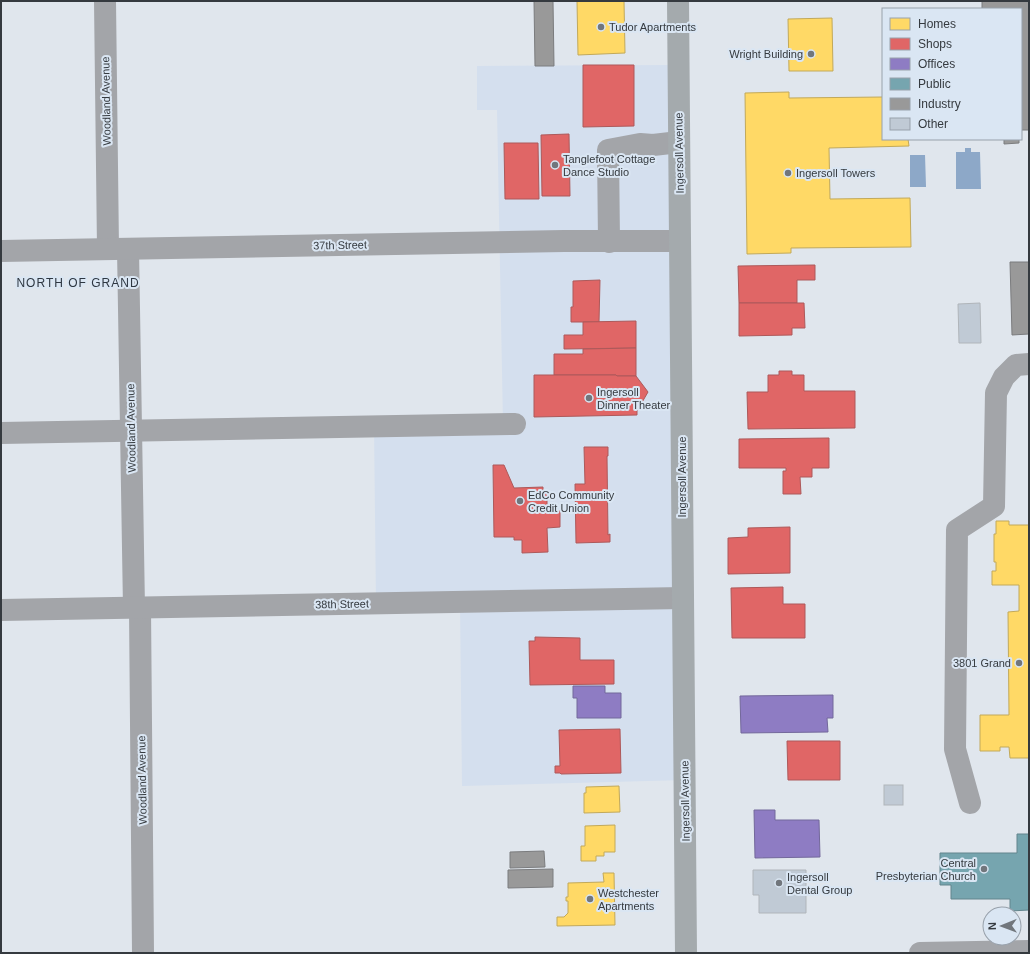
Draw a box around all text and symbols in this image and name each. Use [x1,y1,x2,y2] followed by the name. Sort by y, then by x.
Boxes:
[882,8,1022,140] legend
[918,17,956,31] text: Homes
[609,21,697,33] place label: Tudor Apartments
[596,22,606,32] marker: Tudor Apartments
[918,37,952,51] text: Shops
[729,48,803,60] place label: Wright Building
[806,49,816,59] marker: Wright Building
[99,56,113,146] street label: Woodland Avenue
[918,57,955,71] text: Offices
[918,77,951,91] text: Public
[918,97,961,111] text: Industry
[672,112,686,194] street label: Ingersoll Avenue
[918,117,948,131] text: Other
[563,153,655,178] place label: Tanglefoot Cottage Dance Studio
[550,160,560,170] marker: Tanglefoot Cottage Dance Studio
[796,167,876,179] place label: Ingersoll Towers
[783,168,793,178] marker: Ingersoll Towers
[313,239,367,251] street label: 37th Street
[16,276,140,290] district label: NORTH OF GRAND
[124,383,138,473] street label: Woodland Avenue
[597,386,671,411] place label: Ingersoll Dinner Theater
[584,393,594,403] marker: Ingersoll Dinner Theater
[676,436,688,518] street label: Ingersoll Avenue
[528,489,615,514] place label: EdCo Community Credit Union
[515,496,525,506] marker: EdCo Community Credit Union
[315,598,369,610] street label: 38th Street
[953,657,1011,669] place label: 3801 Grand
[1014,658,1024,668] marker: 3801 Grand
[135,735,149,825] street label: Woodland Avenue
[678,760,692,842] street label: Ingersoll Avenue
[876,857,976,882] place label: Central Presbyterian Church
[979,864,989,874] marker: Central Presbyterian Church
[787,871,852,896] place label: Ingersoll Dental Group
[774,878,784,888] marker: Ingersoll Dental Group
[598,887,659,912] place label: Westchester Apartments
[585,894,595,904] marker: Westchester Apartments
[982,906,1022,946] north arrow
[986,922,998,930] text: N

